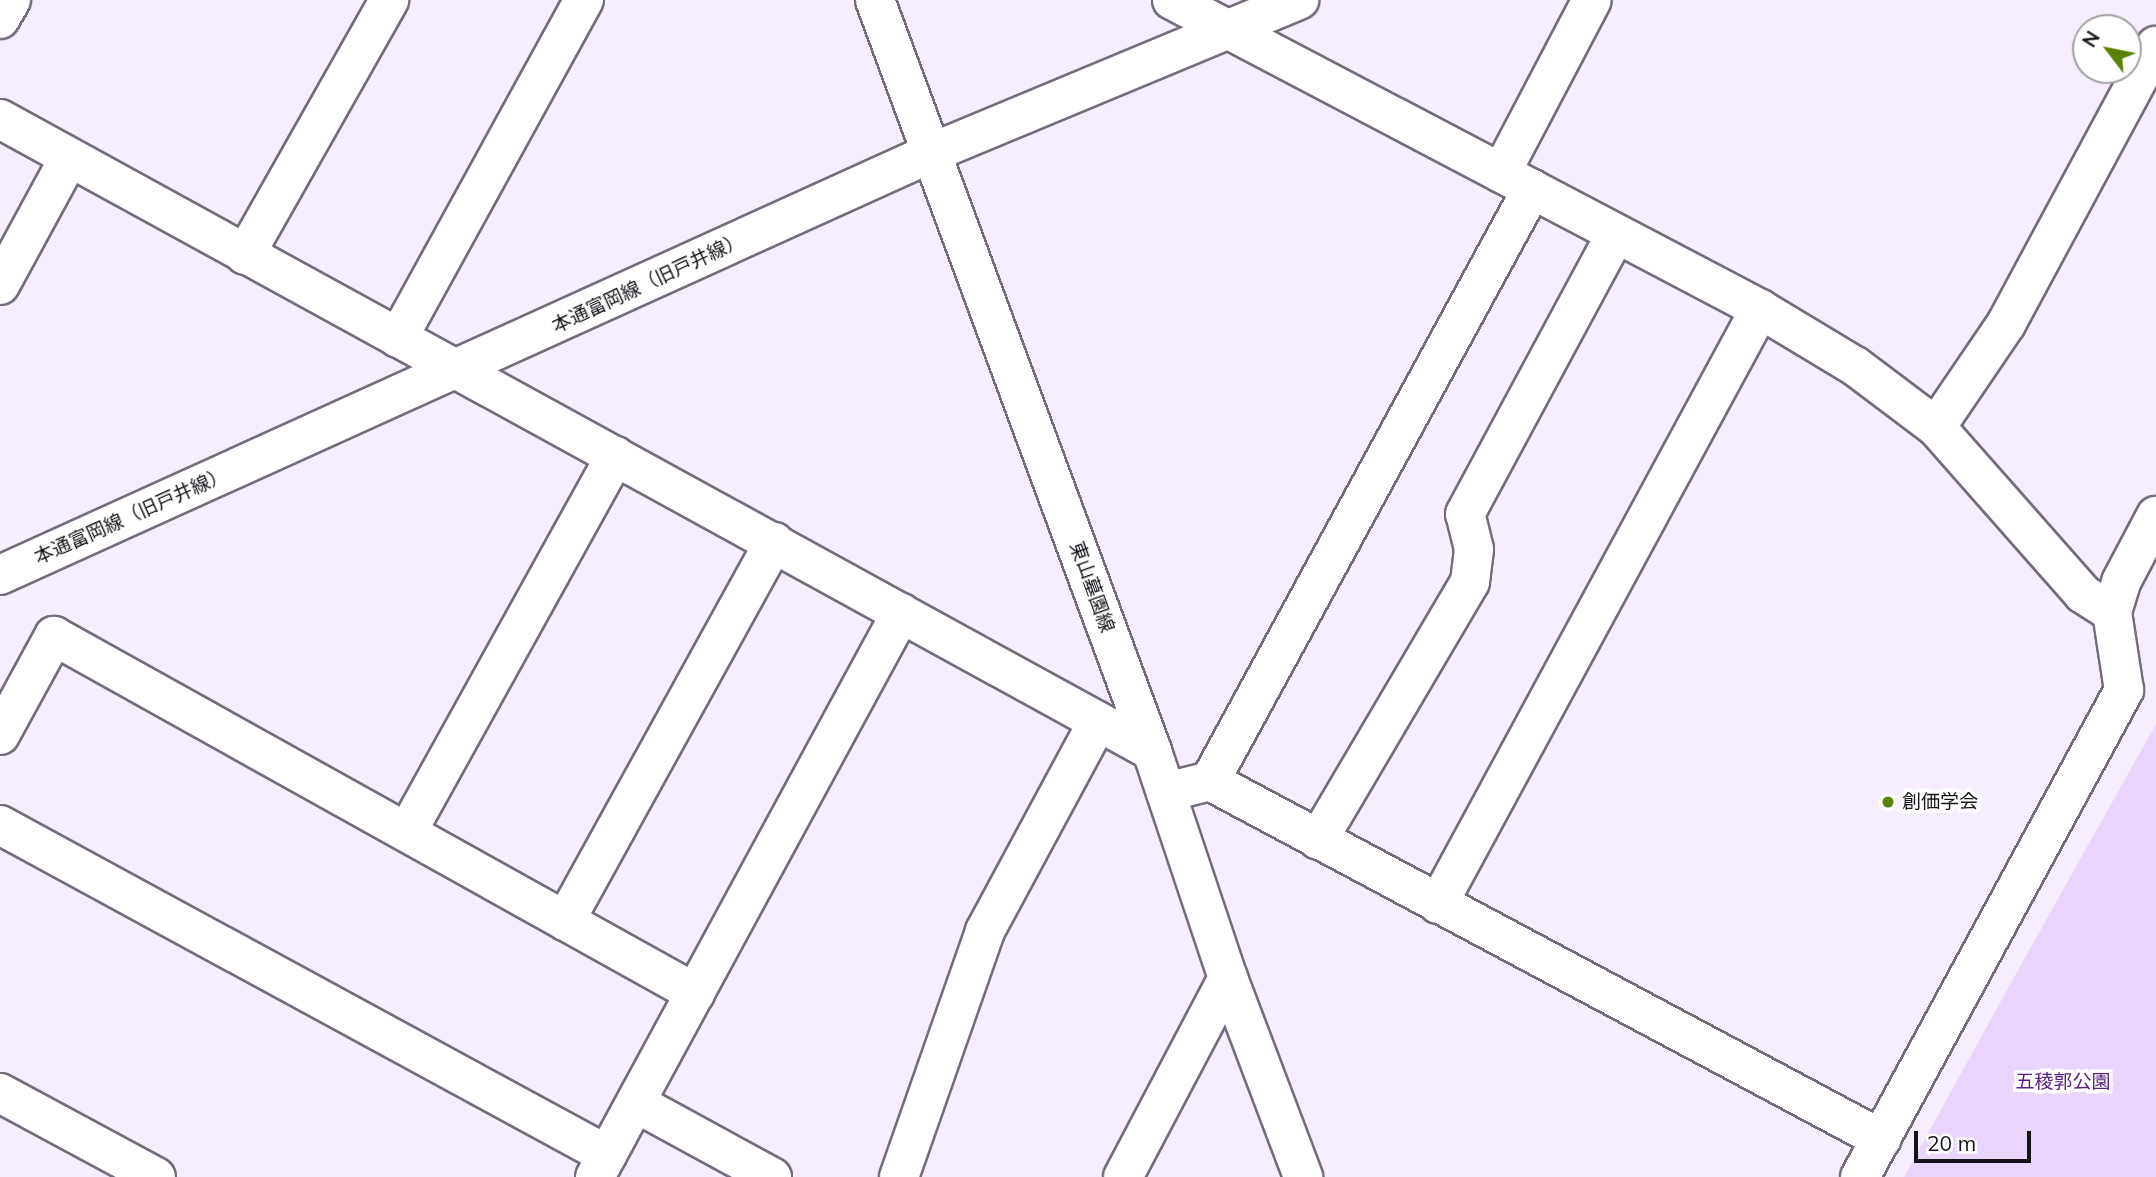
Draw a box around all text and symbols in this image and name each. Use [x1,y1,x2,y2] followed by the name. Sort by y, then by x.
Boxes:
[2072,14,2142,84] north arrow
[2077,26,2105,51] text: N
[548,229,748,337] street label: 本通富岡線（旧戸井線）
[31,463,231,569] street label: 本通富岡線（旧戸井線）
[1065,538,1119,636] street label: 東山墓園線
[1902,791,1978,813] place label: 創価学会
[1880,794,1896,810] marker: 創価学会
[2016,1071,2110,1093] park label: 五稜郭公園
[1918,1118,2035,1162] scale bar
[1927,1130,1976,1156] text: 20 m

